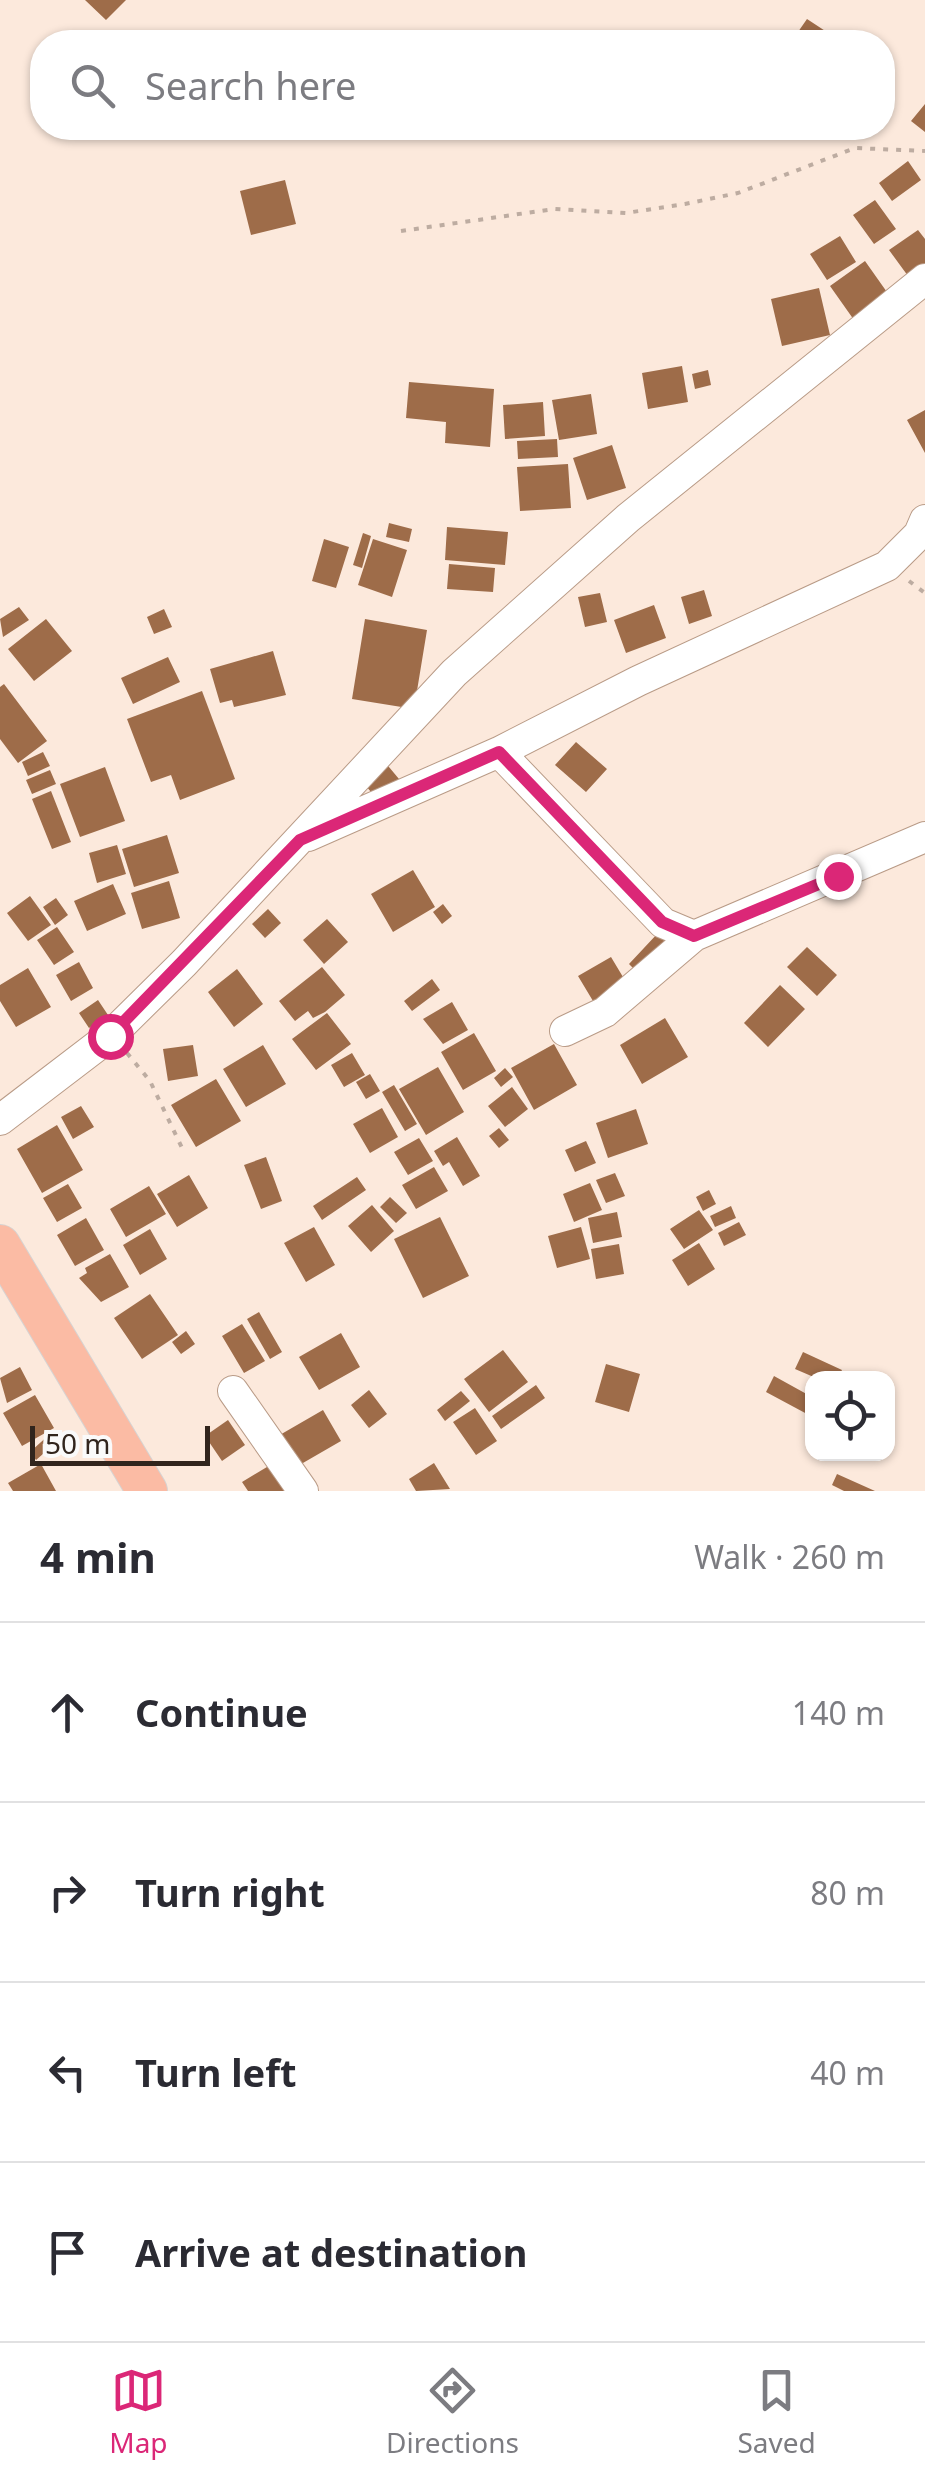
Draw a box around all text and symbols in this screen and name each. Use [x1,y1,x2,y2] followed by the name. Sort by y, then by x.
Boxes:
[30,30,895,140] search box
[65,58,120,113] icon: search
[145,59,356,111] text: Search here
[816,854,862,900] route end
[88,1014,134,1060] route start
[805,1371,895,1461] map controls
[805,1371,895,1461] button: locate
[30,1421,210,1466] scale bar
[45,1424,111,1462] text: 50 m
[40,1528,156,1585] text: 4 min
[694,1535,885,1578] text: Walk · 260 m
[40,1685,95,1740] icon: ahead
[135,1686,308,1738] text: Continue
[792,1691,885,1734] text: 140 m
[40,1865,95,1920] icon: right
[135,1866,325,1918] text: Turn right
[810,1871,885,1914] text: 80 m
[40,2045,95,2100] icon: left
[135,2046,297,2098] text: Turn left
[810,2051,885,2094] text: 40 m
[40,2225,95,2280] icon: arrive
[135,2226,527,2278] text: Arrive at destination
[109,2363,168,2461] tab: Map
[386,2363,519,2461] tab: Directions
[737,2363,816,2461] tab: Saved

